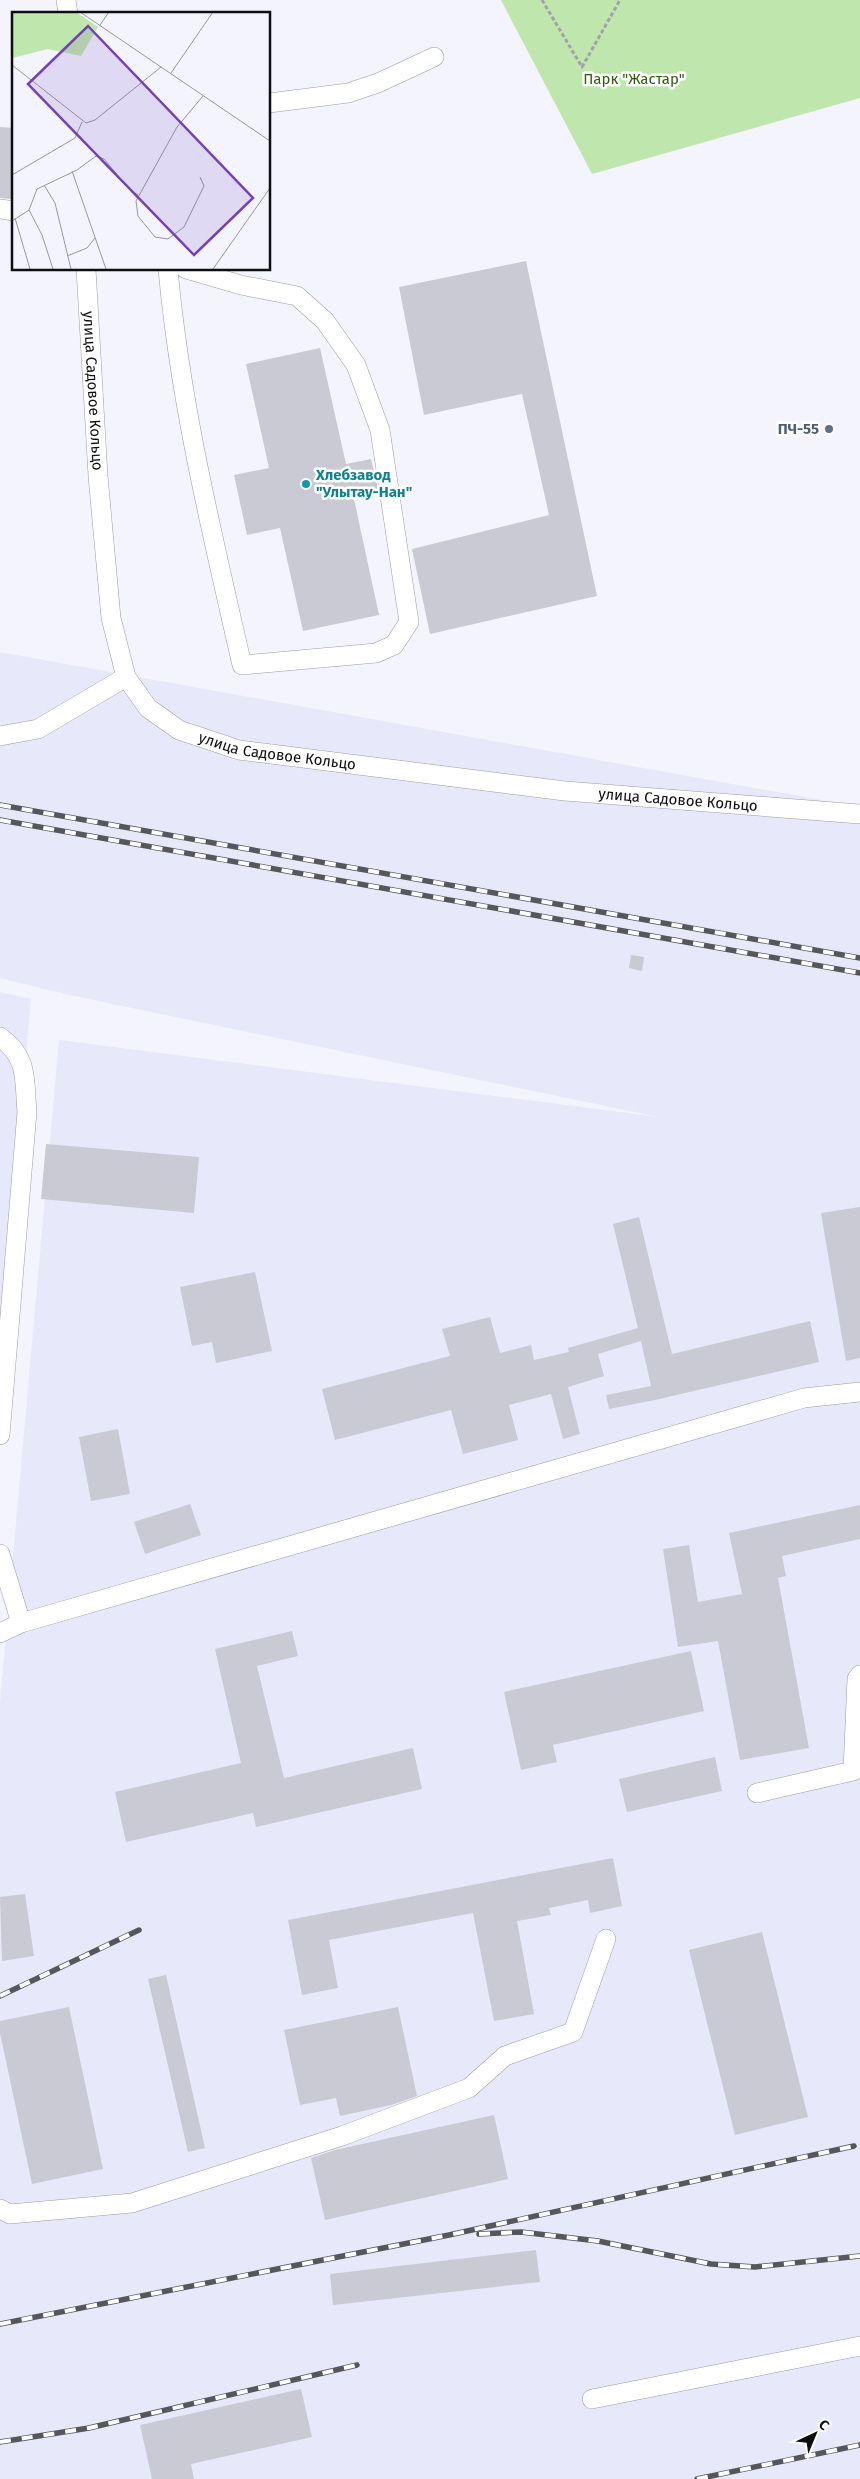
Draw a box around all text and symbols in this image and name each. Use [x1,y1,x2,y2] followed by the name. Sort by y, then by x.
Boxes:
[12,12,270,270] inset map
[583,70,685,88] park label: Парк "Жастар"
[79,311,107,471] street label: улица Садовое Кольцо
[778,420,819,438] place label: ПЧ-55
[823,423,835,435] marker: ПЧ-55
[315,466,412,501] place label: Хлебзавод "Улытау-Нан"
[300,478,312,490] marker: Хлебзавод "Улытау-Нан"
[196,728,357,774] street label: улица Садовое Кольцо
[598,785,758,815] street label: улица Садовое Кольцо
[790,2409,840,2459] north arrow
[815,2416,832,2434] text: С

